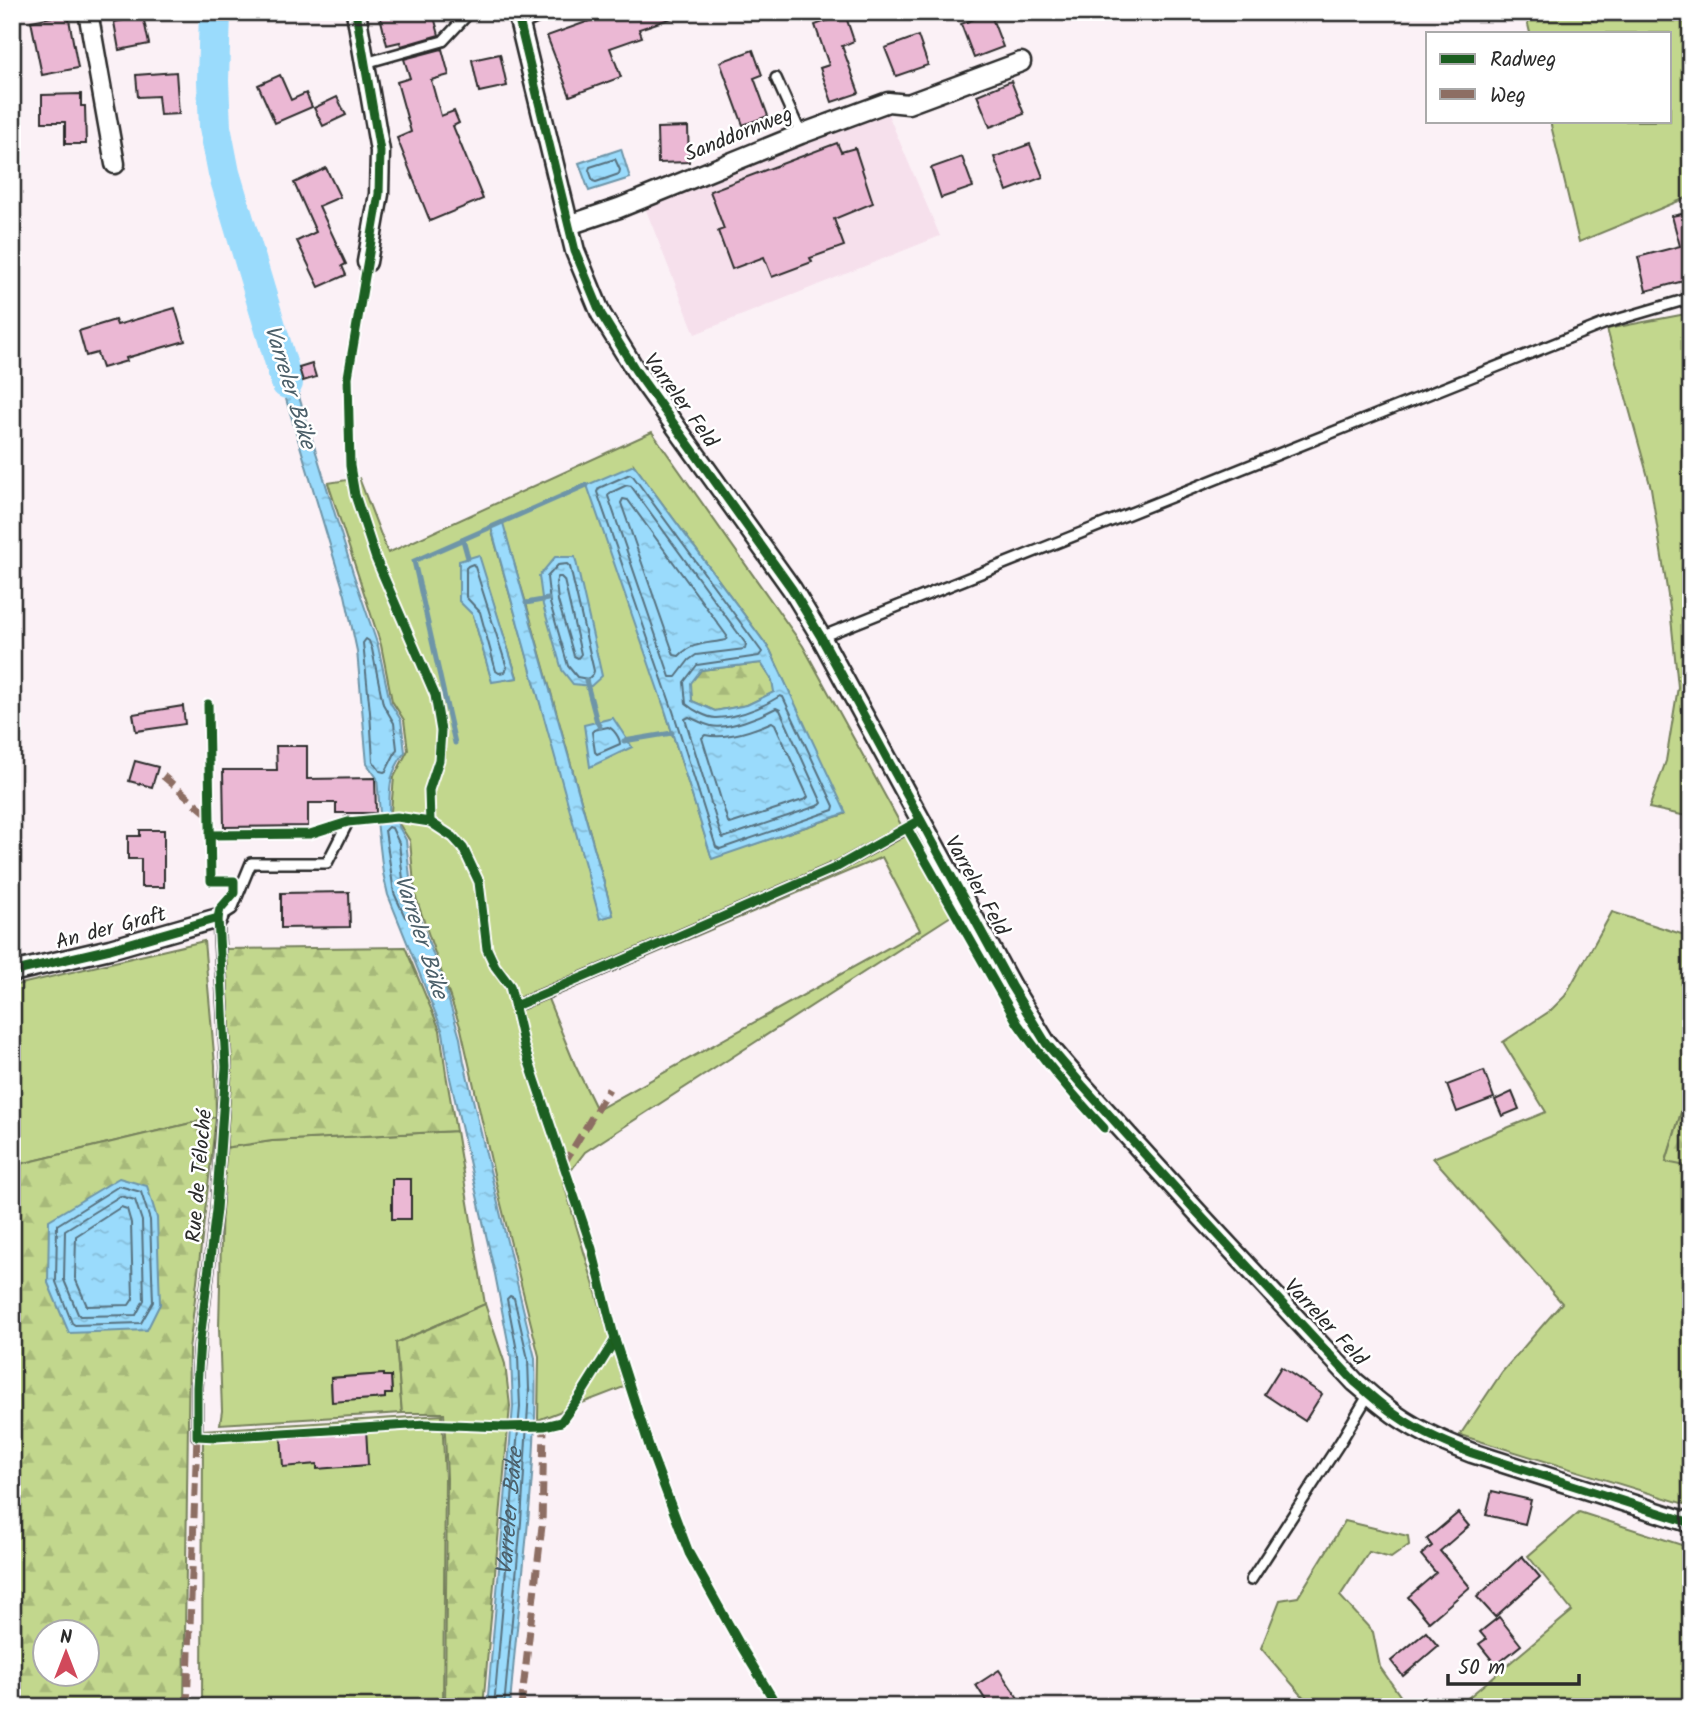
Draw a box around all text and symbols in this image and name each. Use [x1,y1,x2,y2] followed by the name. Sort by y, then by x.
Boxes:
[1426,32,1672,122] legend
[1490,44,1556,77] text: Radweg
[1490,80,1526,113] text: Weg
[680,98,798,172] street label: Sanddornweg
[253,320,326,456] water label: Varreler Bäke
[634,347,726,456] street label: Varreler Feld
[935,830,1017,943] street label: Varreler Feld
[383,871,458,1006] water label: Varreler Bäke
[52,898,171,960] street label: An der Graft
[178,1107,222,1244] street label: Rue de Téloché
[1275,1271,1375,1375] street label: Varreler Feld
[487,1444,535,1577] water label: Varreler Bäke
[32,1618,102,1688] north arrow
[60,1623,72,1653] text: N
[1448,1642,1579,1686] scale bar
[1458,1652,1505,1685] text: 50 m

